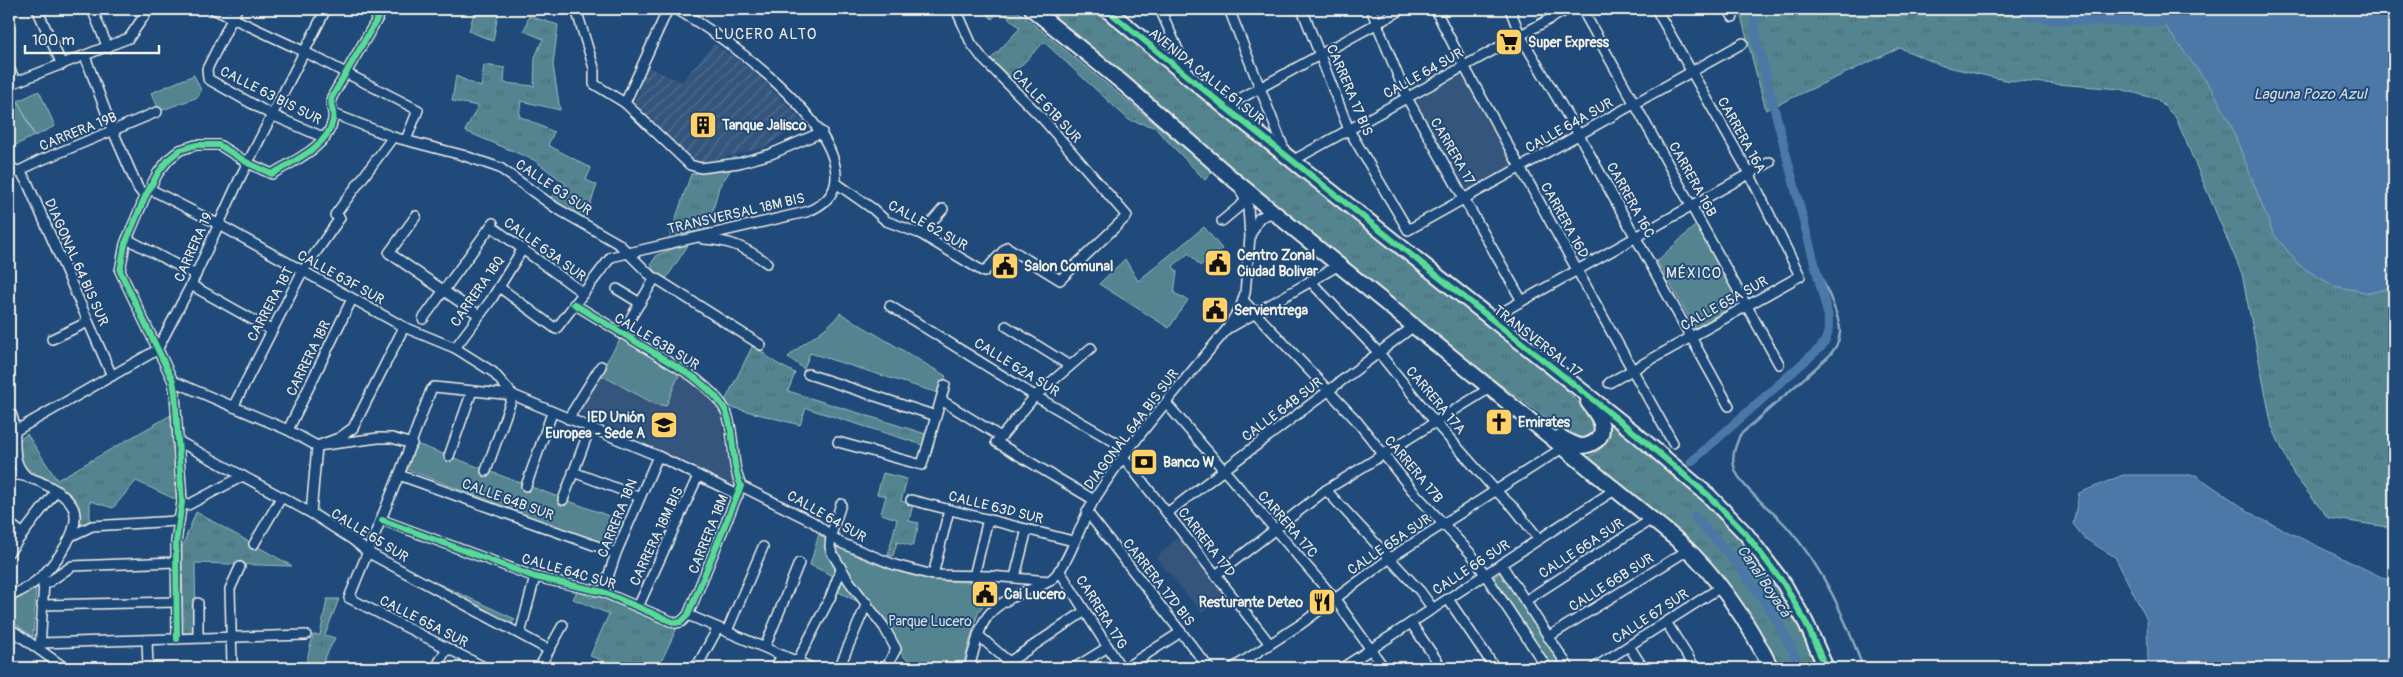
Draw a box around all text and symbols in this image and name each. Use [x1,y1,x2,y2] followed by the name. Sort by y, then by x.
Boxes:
[25,22,159,54] scale bar
[715,25,817,44] district label: LUCERO ALTO
[1146,25,1268,128] street label: AVENIDA CALLE 61 SUR
[1494,27,1524,57] supermarket icon: Super Express
[32,31,75,50] text: 100 m
[1528,34,1610,51] place label: Super Express
[1323,42,1376,138] street label: CARRERA 17 BIS
[1380,45,1466,102] street label: CALLE 64 SUR
[217,63,324,128] street label: CALLE 63 BIS SUR
[1008,66,1085,147] street label: CALLE 61B SUR
[2253,85,2368,104] water label: Laguna Pozo Azul
[1522,94,1616,157] street label: CALLE 64A SUR
[1714,94,1769,176] street label: CARRERA 16A
[37,108,119,155] street label: CARRERA 19B
[688,110,718,140] building icon: Tanque Jalisco
[1427,115,1479,188] street label: CARRERA 17
[721,117,807,134] place label: Tanque Jalisco
[1665,139,1720,220] street label: CARRERA 16B
[512,156,595,219] street label: CALLE 63 SUR
[1603,160,1658,241] street label: CARRERA 16C
[1537,179,1592,261] street label: CARRERA 16D
[666,189,806,238] street label: TRANSVERSAL 18M BIS
[41,196,112,328] street label: DIAGONAL 64 BIS SUR
[885,197,971,254] street label: CALLE 62 SUR
[171,210,216,285] street label: CARRERA 19
[500,214,589,285] street label: CALLE 63A SUR
[294,247,387,308] street label: CALLE 63F SUR
[1237,247,1319,280] place label: Centro Zonal Ciudad Bolivar
[1203,248,1233,278] public building icon: Centro Zonal Ciudad Bolivar
[990,251,1020,281] public building icon: Salon Comunal
[447,253,508,330] street label: CARRERA 18Q
[1024,258,1113,275] place label: Salon Comunal
[244,264,297,344] street label: CARRERA 18T
[1666,264,1722,283] district label: MÉXICO
[1678,272,1771,334] street label: CALLE 65A SUR
[1200,295,1230,325] public building icon: Servientrega
[1234,302,1309,319] place label: Servientrega
[1490,302,1586,382] street label: TRANSVERSAL 17
[611,309,702,374] street label: CALLE 63B SUR
[283,318,334,399] street label: CARRERA 18R
[971,334,1063,400] street label: CALLE 62A SUR
[1402,363,1469,438] street label: CARRERA 17A
[1081,366,1182,493] street label: DIAGONAL 64A BIS SUR
[1239,374,1326,445] street label: CALLE 64B SUR
[1484,407,1514,437] church icon: Emirates
[545,409,645,442] place label: IED Unión Europea - Sede A
[649,410,679,440] school or university icon: IED Unión Europea - Sede A
[1518,414,1571,431] place label: Emirates
[1381,432,1447,506] street label: CARRERA 17B
[1129,447,1159,477] bank icon: Banco W
[1163,454,1215,471] place label: Banco W
[460,475,556,524] street label: CALLE 64B SUR
[594,476,641,560] street label: CARRERA 18N
[626,484,687,588] street label: CARRERA 18M BIS
[784,487,869,546] street label: CALLE 64 SUR
[947,487,1045,527] street label: CALLE 63D SUR
[1254,487,1321,561] street label: CARRERA 17C
[685,492,732,576] street label: CARRERA 18M
[1174,504,1239,580] street label: CARRERA 17D
[328,505,412,566] street label: CALLE 65 SUR
[1344,510,1434,579] street label: CALLE 65A SUR
[1536,515,1627,582] street label: CALLE 66A SUR
[1119,535,1198,629] street label: CARRERA 17D BIS
[1429,536,1513,599] street label: CALLE 66 SUR
[1733,542,1795,622] water label: Canal Boyacá
[520,550,618,593] street label: CALLE 64C SUR
[1566,550,1657,615] street label: CALLE 66B SUR
[1072,572,1131,652] street label: CARRERA 17G
[970,579,1000,609] public building icon: Cai Lucero
[1609,585,1692,647] street label: CALLE 67 SUR
[1004,586,1066,603] place label: Cai Lucero
[1307,587,1337,617] restaurant icon: Resturante Deteo
[377,592,471,651] street label: CALLE 65A SUR
[1199,594,1303,611] place label: Resturante Deteo
[888,613,972,630] park label: Parque Lucero

